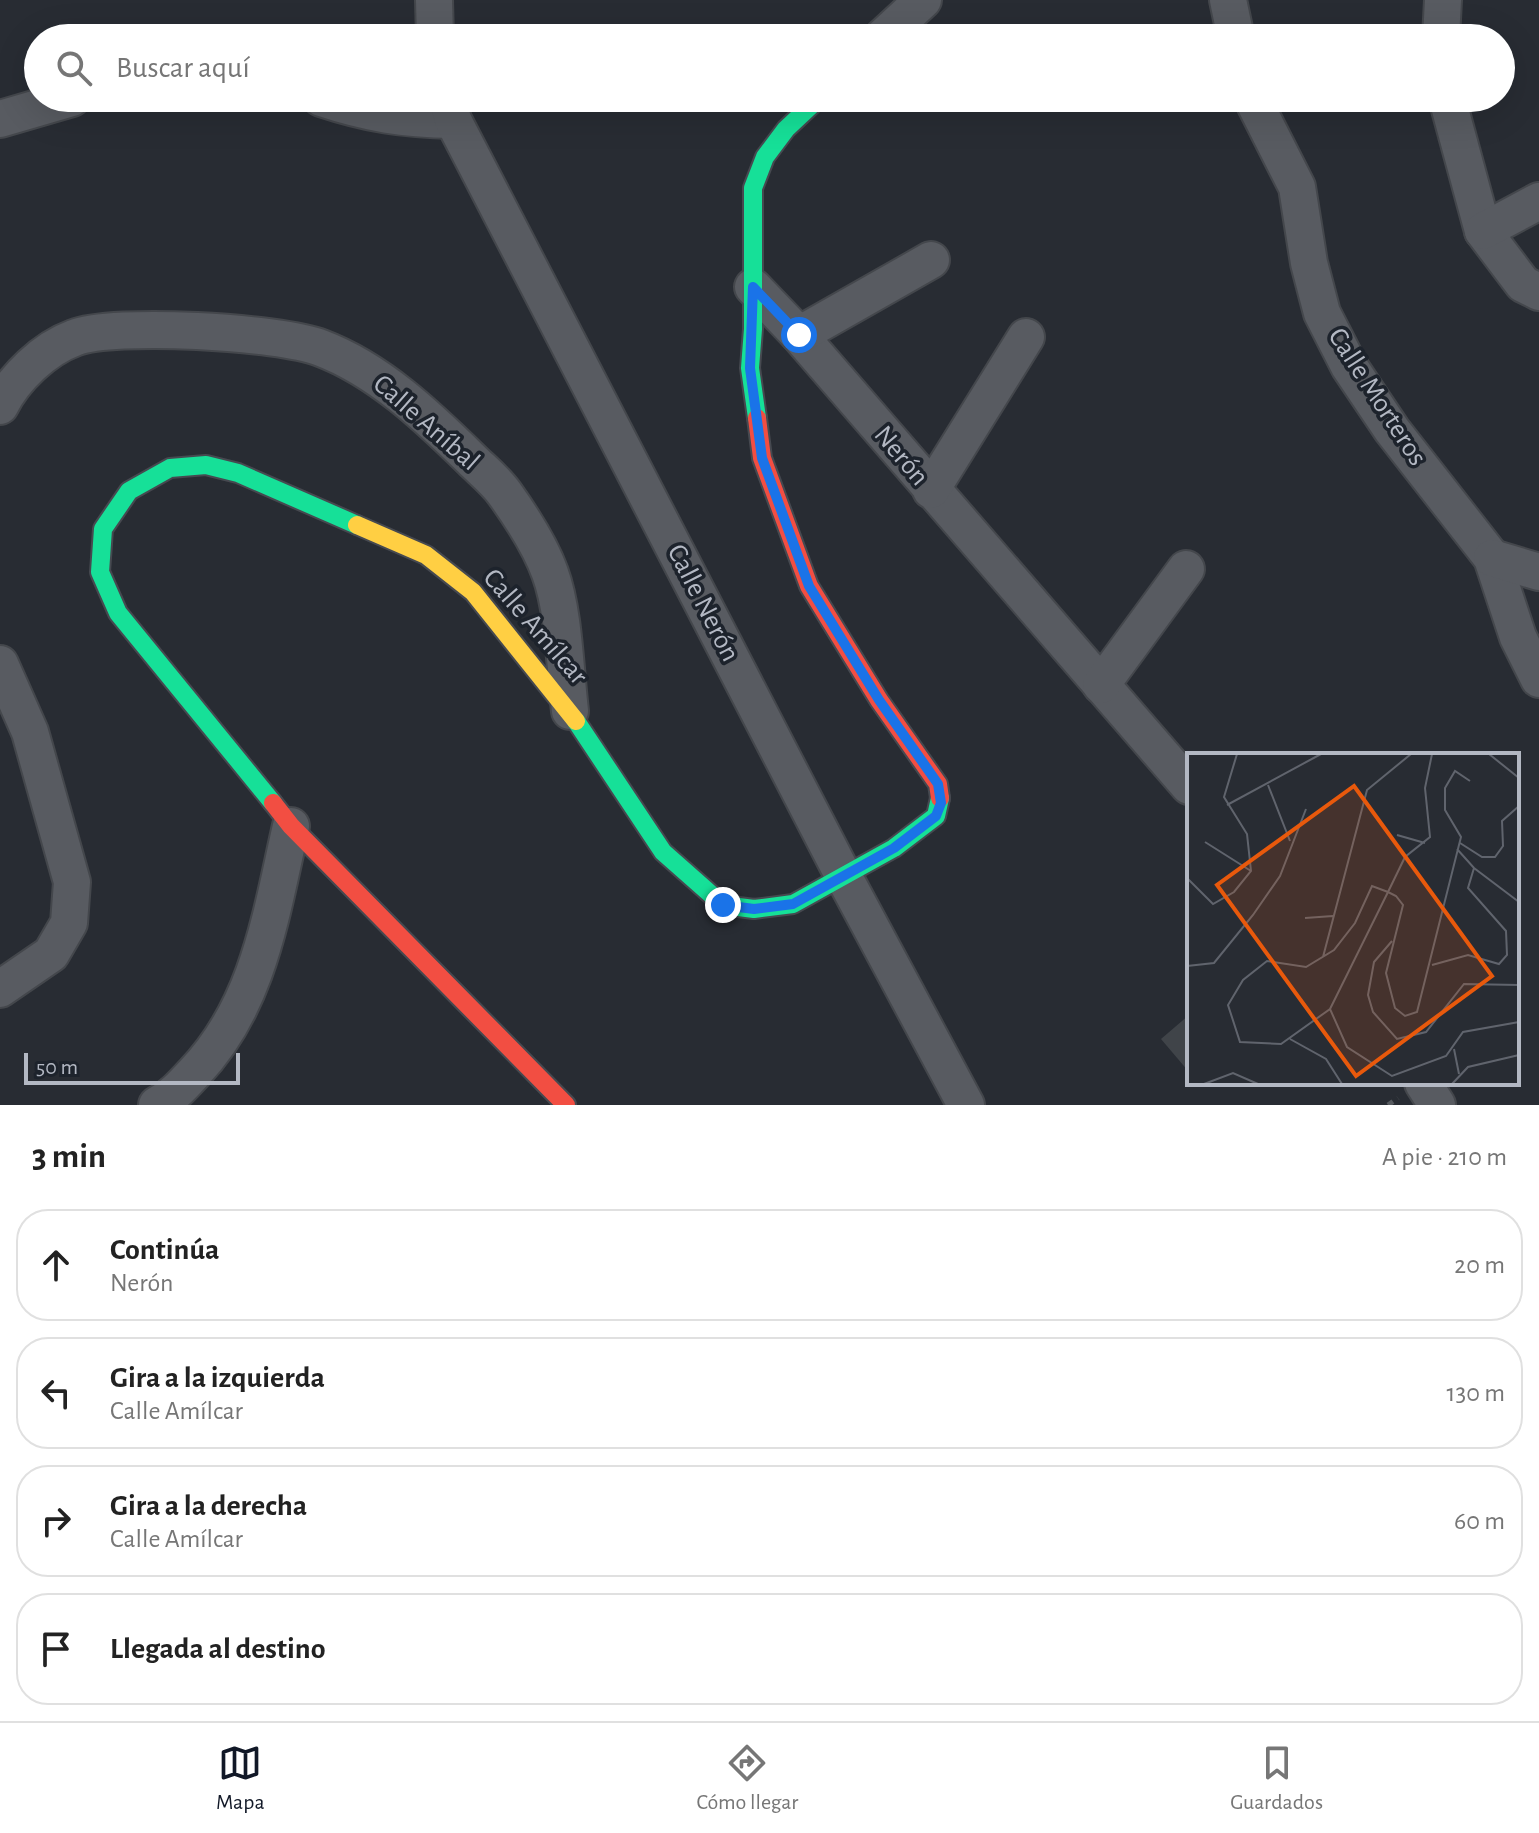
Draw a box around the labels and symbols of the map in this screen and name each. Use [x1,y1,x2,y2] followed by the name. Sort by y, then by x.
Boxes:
[781,317,817,353] route start
[1322,323,1432,471] street label: Calle Morteros
[368,370,484,476] street label: Calle Aníbal
[868,421,934,491] street label: Nerón
[662,540,744,666] street label: Calle Nerón
[478,564,592,690] street label: Calle Amílcar
[1187,753,1519,1085] inset map
[705,887,741,923] route end
[24,1049,240,1085] scale bar

